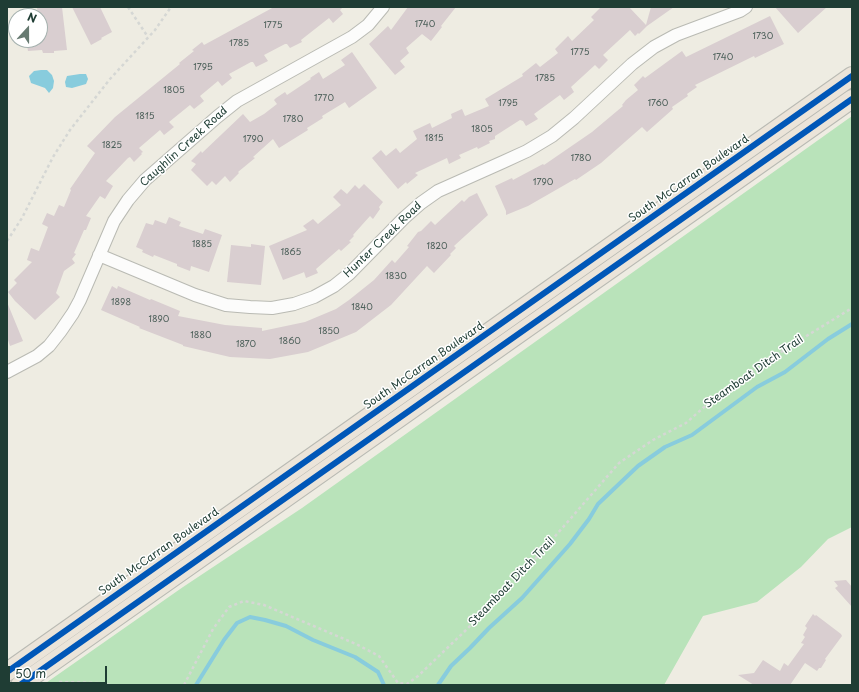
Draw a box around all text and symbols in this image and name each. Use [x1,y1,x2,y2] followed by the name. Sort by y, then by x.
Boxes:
[8,8,48,48] north arrow
[25,8,39,27] text: N
[415,20,435,30] house number: 1740
[263,21,283,31] house number: 1775
[753,32,773,42] house number: 1730
[229,39,249,49] house number: 1785
[570,48,590,58] house number: 1775
[713,53,733,63] house number: 1740
[193,63,213,73] house number: 1795
[535,74,555,84] house number: 1785
[163,86,185,96] house number: 1805
[314,94,334,104] house number: 1770
[498,99,518,109] house number: 1795
[648,99,668,109] house number: 1760
[138,104,230,190] street label: Caughlin Creek Road
[135,112,155,122] house number: 1815
[283,115,303,125] house number: 1780
[471,125,493,135] house number: 1805
[626,132,752,226] street label: South McCarran Boulevard
[424,134,444,144] house number: 1815
[243,135,263,145] house number: 1790
[102,141,122,151] house number: 1825
[571,154,591,164] house number: 1780
[533,178,553,188] house number: 1790
[341,199,425,281] street label: Hunter Creek Road
[192,240,212,250] house number: 1885
[426,242,448,252] house number: 1820
[281,248,301,258] house number: 1865
[385,272,407,282] house number: 1830
[111,298,131,308] house number: 1898
[351,303,373,313] house number: 1840
[149,315,169,325] house number: 1890
[361,319,487,413] street label: South McCarran Boulevard
[318,327,340,337] house number: 1850
[190,331,212,341] house number: 1880
[702,333,806,411] street label: Steamboat Ditch Trail
[279,337,301,347] house number: 1860
[236,340,256,350] house number: 1870
[96,505,222,599] street label: South McCarran Boulevard
[466,535,558,629] street label: Steamboat Ditch Trail
[10,658,109,684] scale bar
[15,664,46,682] text: 50 m

